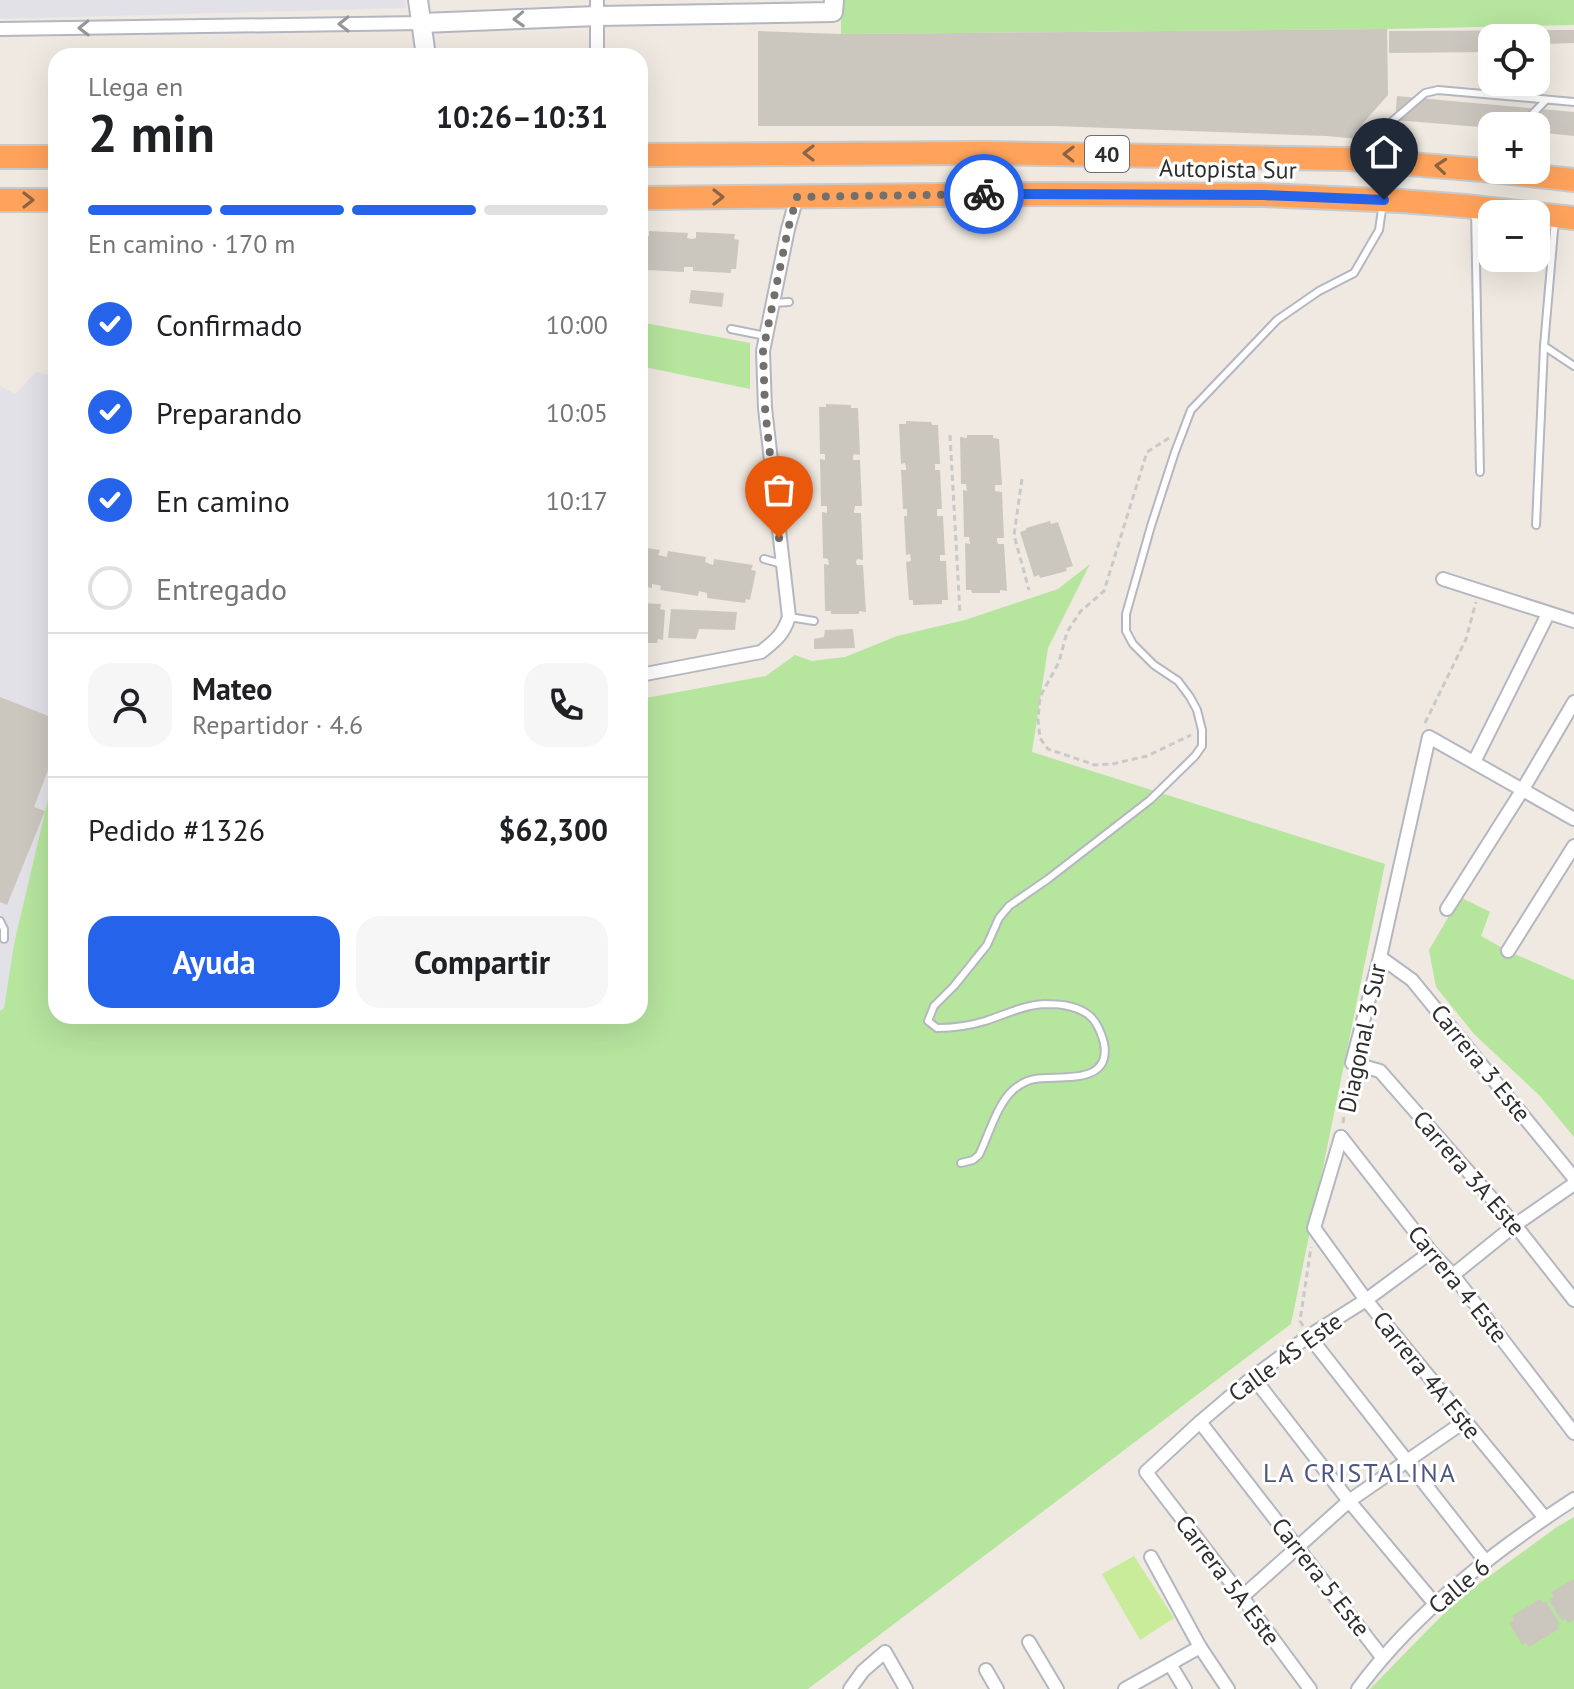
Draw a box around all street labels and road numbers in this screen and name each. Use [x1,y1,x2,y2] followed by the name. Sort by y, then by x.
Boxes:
[1085,136,1129,172] road number: 40
[1159,152,1297,186] street label: Autopista Sur
[1331,961,1393,1115] street label: Diagonal 3 Sur
[1424,998,1538,1128] street label: Carrera 3 Este
[1406,1104,1532,1242] street label: Carrera 3A Este
[1401,1219,1515,1349] street label: Carrera 4 Este
[1222,1305,1348,1409] street label: Calle 4S Este
[1366,1305,1488,1445] street label: Carrera 4A Este
[1169,1508,1287,1652] street label: Carrera 5A Este
[1265,1511,1377,1643] street label: Carrera 5 Este
[1422,1551,1496,1621] street label: Calle 6

